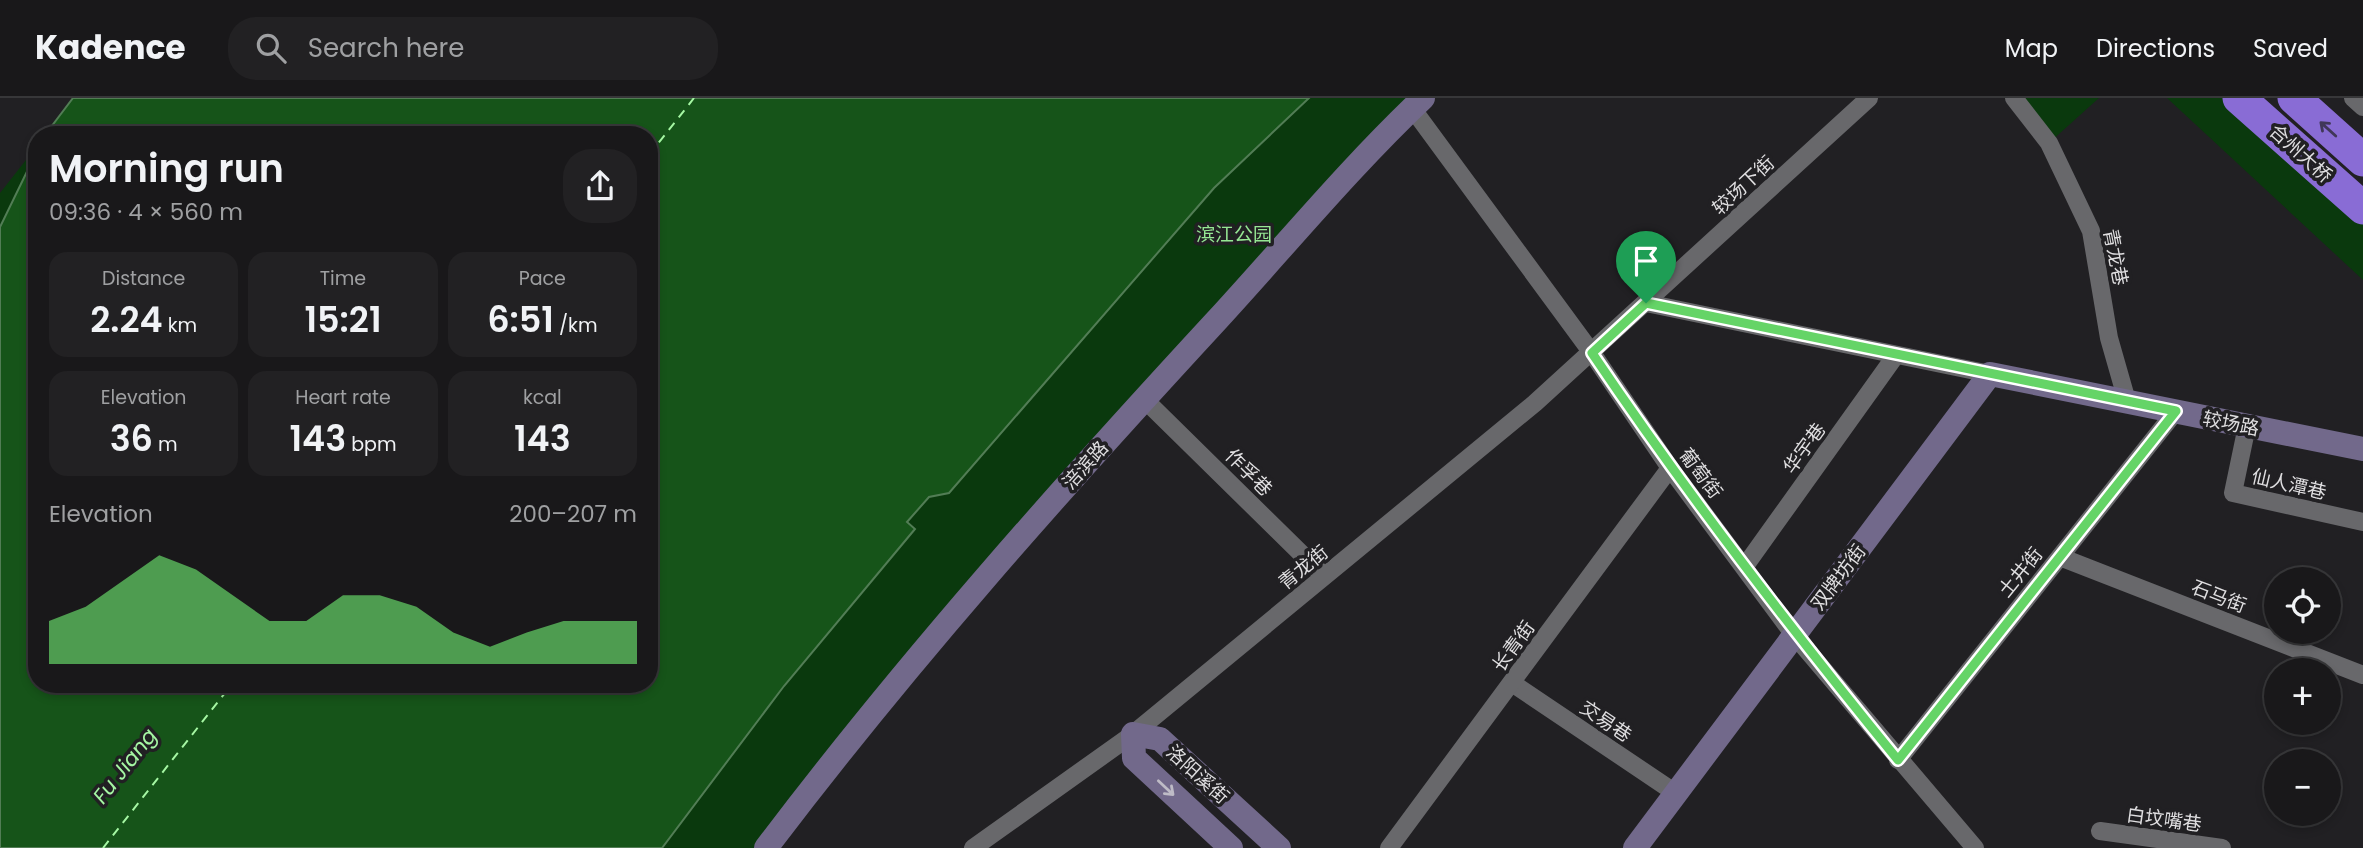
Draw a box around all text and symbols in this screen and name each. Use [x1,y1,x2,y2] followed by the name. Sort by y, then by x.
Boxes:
[228,17,718,80] search box
[35,24,186,71] text: Kadence
[252,29,290,67] icon: search
[308,30,464,66] text: Search here
[2005,32,2058,65] text: Map
[2096,32,2215,65] text: Directions
[2253,32,2328,65] text: Saved
[2263,118,2338,189] street label: 合州大桥
[2319,121,2337,137] one-way arrow
[49,142,284,195] text: Morning run
[563,149,637,223] button: share
[1706,150,1780,221] street label: 较场下街
[49,196,243,228] text: 09:36 · 4 × 560 m
[1196,221,1272,248] park label: 滨江公园
[2097,227,2134,288] street label: 青龙巷
[1616,231,1676,303] pin
[1627,242,1665,280] icon: arrive
[102,265,185,292] text: Distance
[320,265,366,292] text: Time
[519,265,566,292] text: Pace
[90,295,163,344] text: 2.24
[304,295,382,344] text: 15:21
[487,295,554,344] text: 6:51
[163,312,197,339] text: km
[554,312,597,339] text: /km
[101,384,186,411] text: Elevation
[295,384,391,411] text: Heart rate
[523,384,562,411] text: kcal
[2200,405,2261,442] street label: 较场路
[110,414,153,463] text: 36
[289,414,346,463] text: 143
[514,414,571,463] text: 143
[1777,417,1832,479] street label: 华宇巷
[153,431,178,458] text: m
[346,431,397,458] text: bpm
[1056,435,1114,496] street label: 涪滨路
[1673,442,1729,504] street label: 葡萄街
[1219,443,1278,502] street label: 作孚巷
[2249,463,2329,506] street label: 仙人潭巷
[49,498,153,530] text: Elevation
[509,498,637,530] text: 200–207 m
[1273,539,1334,596] street label: 青龙街
[1805,539,1872,616] street label: 双牌坊街
[1992,542,2049,603] street label: 土井街
[2264,567,2341,826] map controls
[2264,567,2341,644] button: locate
[2187,574,2250,619] street label: 石马街
[1486,615,1541,677] street label: 长青街
[2264,658,2341,735] button: +
[1575,694,1637,749] street label: 交易巷
[86,722,163,809] water label: Fu Jiang
[1160,739,1235,810] street label: 洛阳溪街
[2264,749,2341,826] button: −
[1157,779,1174,796] one-way arrow
[2124,801,2203,838] street label: 白坟嘴巷

